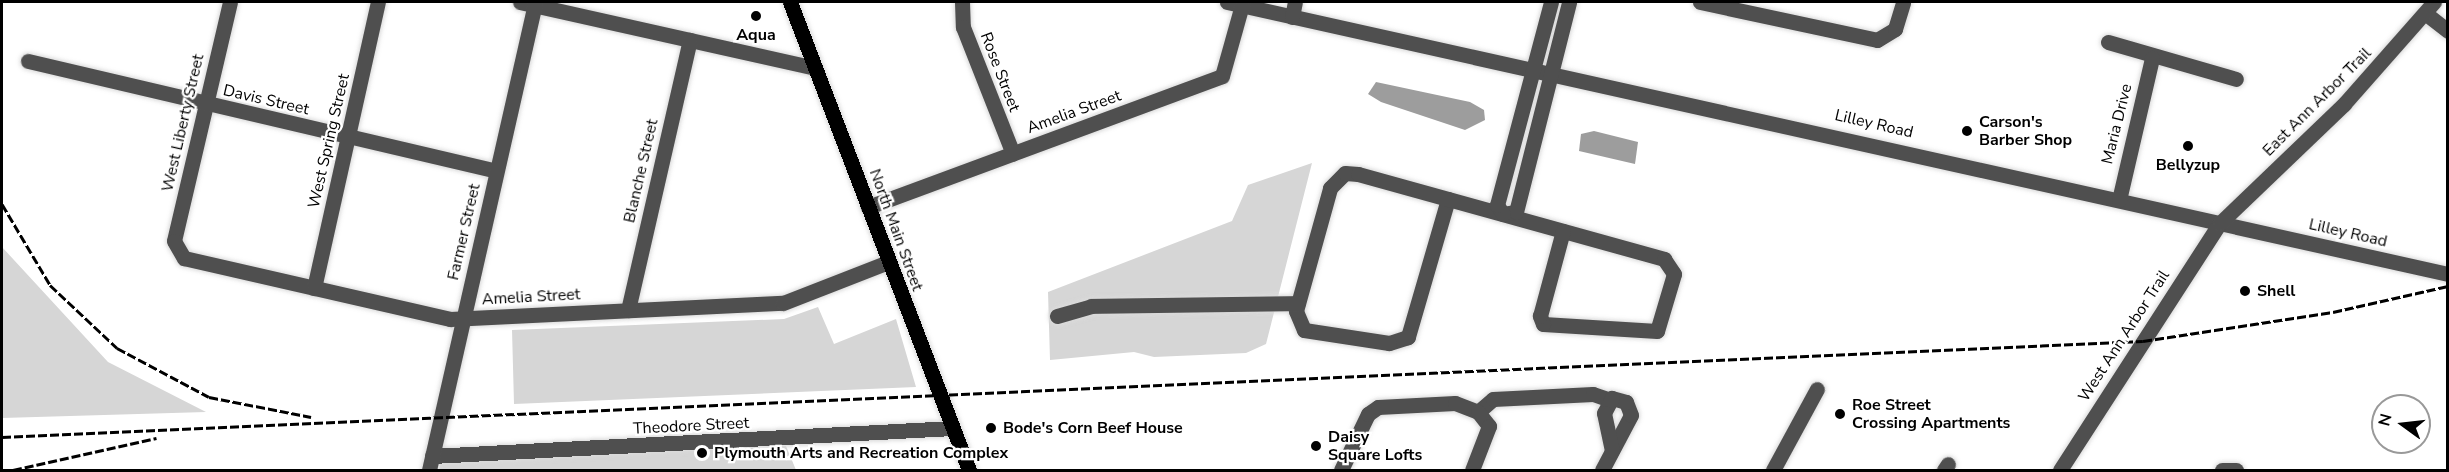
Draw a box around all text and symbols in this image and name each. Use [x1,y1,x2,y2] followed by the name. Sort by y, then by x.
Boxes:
[749,9,763,23] marker: Aqua
[736,25,776,45] place label: Aqua
[976,30,1024,114] street label: Rose Street
[2259,44,2375,160] street label: East Ann Arbor Trail
[158,52,208,194] street label: West Liberty Street
[304,72,354,210] street label: West Spring Street
[221,81,311,119] street label: Davis Street
[2098,82,2136,166] street label: Maria Drive
[1024,86,1124,138] street label: Amelia Street
[1833,106,1915,142] street label: Lilley Road
[1979,112,2072,150] place label: Carson's Barber Shop
[620,117,662,225] street label: Blanche Street
[1960,124,1974,138] marker: Carson's Barber Shop
[2181,139,2195,153] marker: Bellyzup
[2156,155,2220,175] place label: Bellyzup
[865,166,927,294] street label: North Main Street
[444,182,484,282] street label: Farmer Street
[2307,215,2389,251] street label: Lilley Road
[2074,267,2174,405] street label: West Ann Arbor Trail
[2257,281,2295,301] place label: Shell
[2238,284,2252,298] marker: Shell
[481,285,581,309] street label: Amelia Street
[2371,394,2431,454] north arrow
[1852,395,2010,433] place label: Roe Street Crossing Apartments
[1833,407,1847,421] marker: Roe Street Crossing Apartments
[2373,411,2398,428] text: N
[632,413,750,439] street label: Theodore Street
[1003,418,1183,438] place label: Bode's Corn Beef House
[984,421,998,435] marker: Bode's Corn Beef House
[1328,427,1422,465] place label: Daisy Square Lofts
[1309,439,1323,453] marker: Daisy Square Lofts
[714,443,1008,463] place label: Plymouth Arts and Recreation Complex
[695,446,709,460] marker: Plymouth Arts and Recreation Complex

